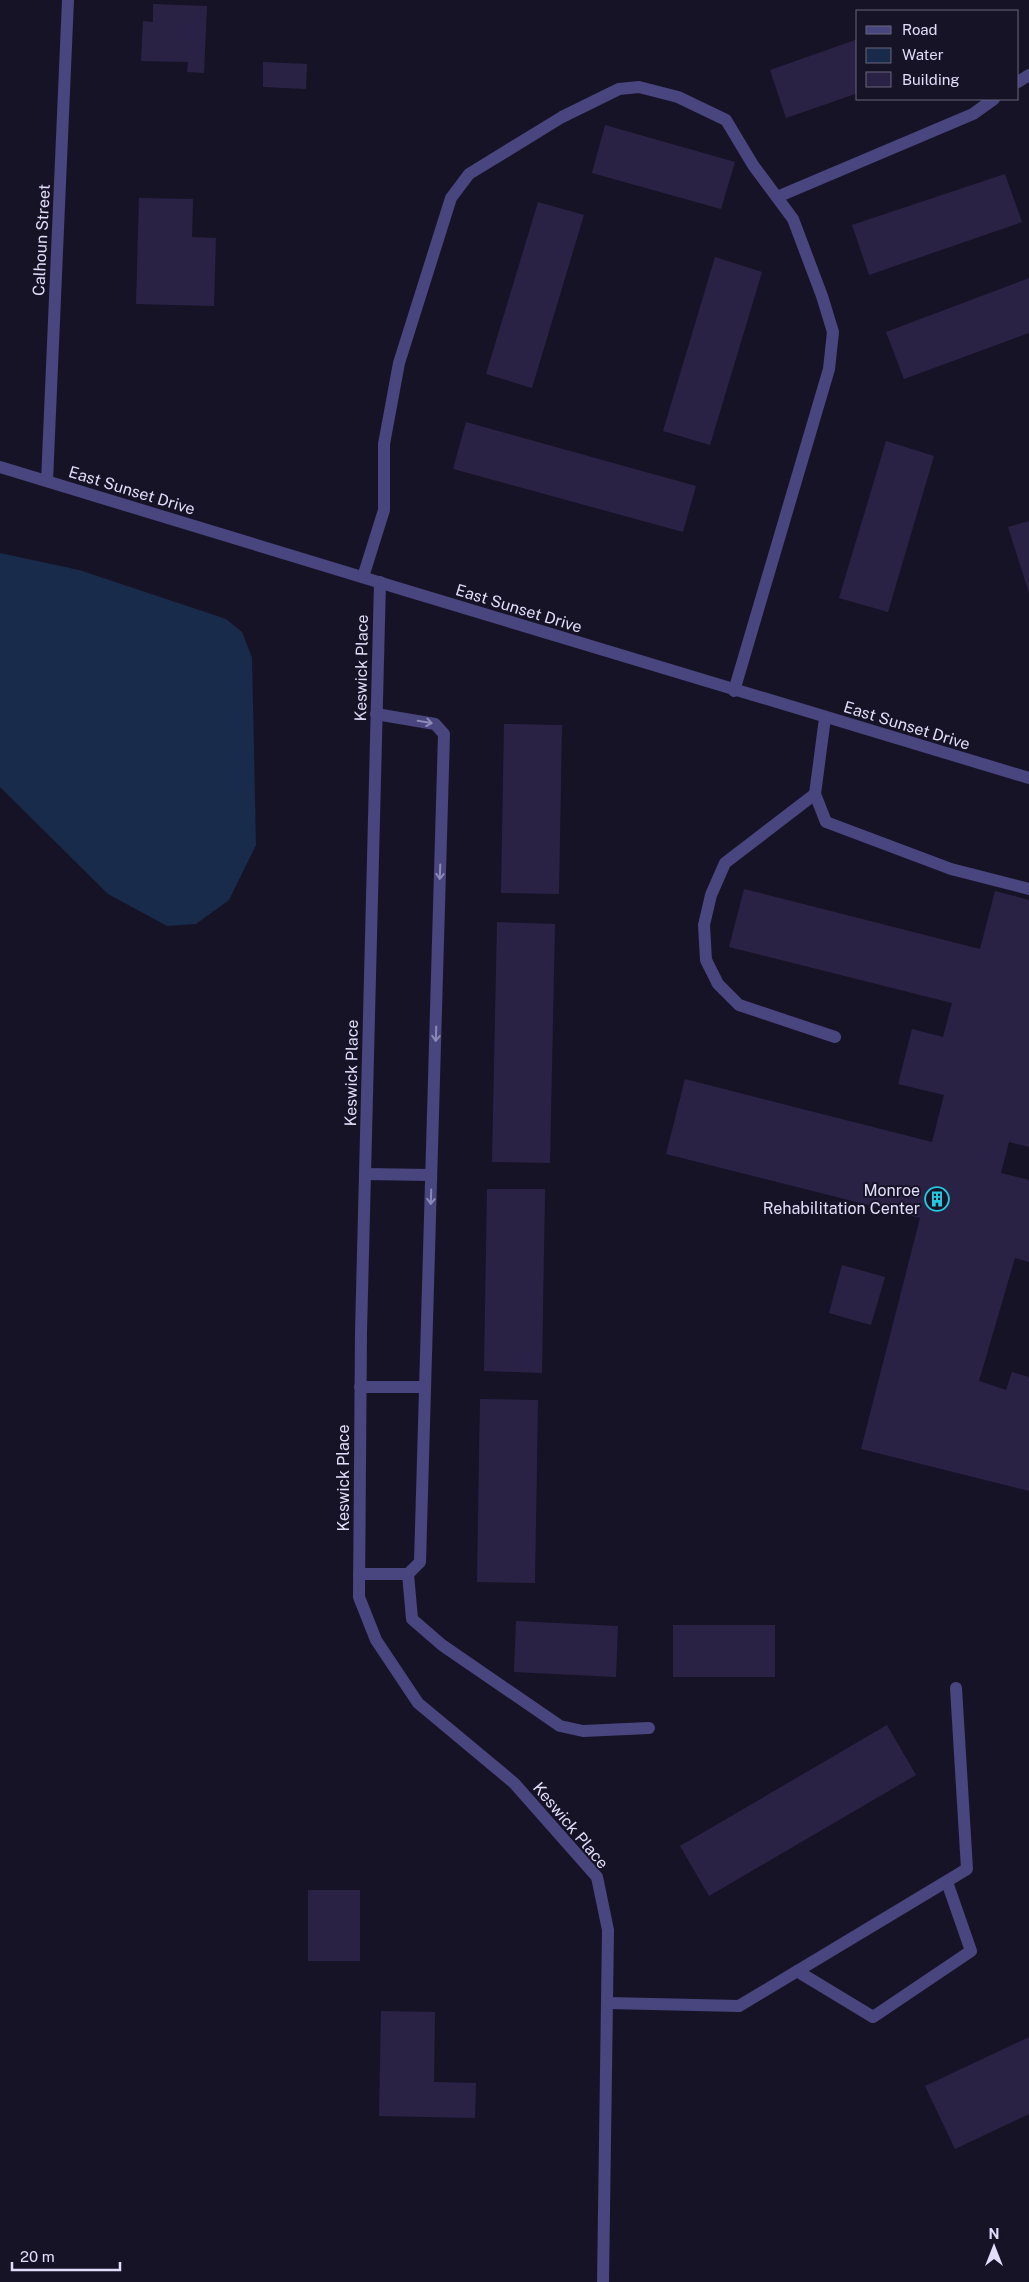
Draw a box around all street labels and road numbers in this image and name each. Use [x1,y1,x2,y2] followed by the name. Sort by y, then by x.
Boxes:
[29,184,54,296] street label: Calhoun Street
[66,462,197,519] street label: East Sunset Drive
[453,580,584,637] street label: East Sunset Drive
[351,614,372,722] street label: Keswick Place
[841,697,972,754] street label: East Sunset Drive
[341,1019,362,1127] street label: Keswick Place
[334,1425,353,1531] street label: Keswick Place
[529,1778,612,1872] street label: Keswick Place

